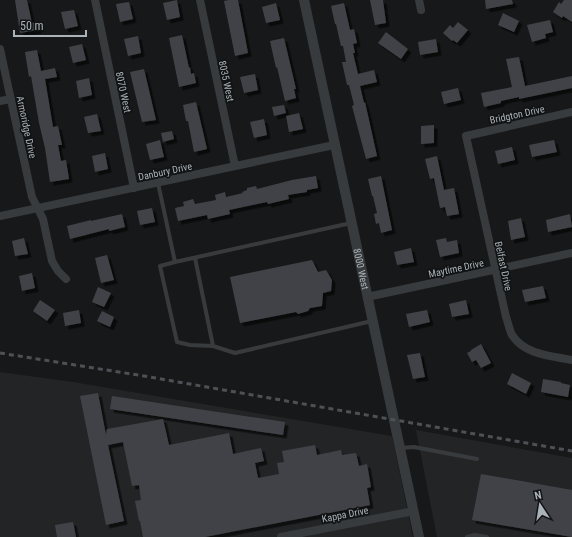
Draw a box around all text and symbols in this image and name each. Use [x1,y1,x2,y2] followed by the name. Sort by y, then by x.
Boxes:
[14,12,86,38] scale bar
[20,19,44,33] text: 50 m
[217,60,236,103] street label: 8035 West
[114,71,133,114] street label: 8070 West
[15,95,39,160] street label: Armoridge Drive
[489,103,546,126] street label: Bridgton Drive
[137,160,193,183] street label: Danbury Drive
[493,240,514,292] street label: Belfast Drive
[351,247,371,291] street label: 8000 West
[427,257,485,280] street label: Maytime Drive
[520,485,560,525] north arrow
[533,489,543,503] text: N
[321,505,370,524] street label: Kappa Drive

